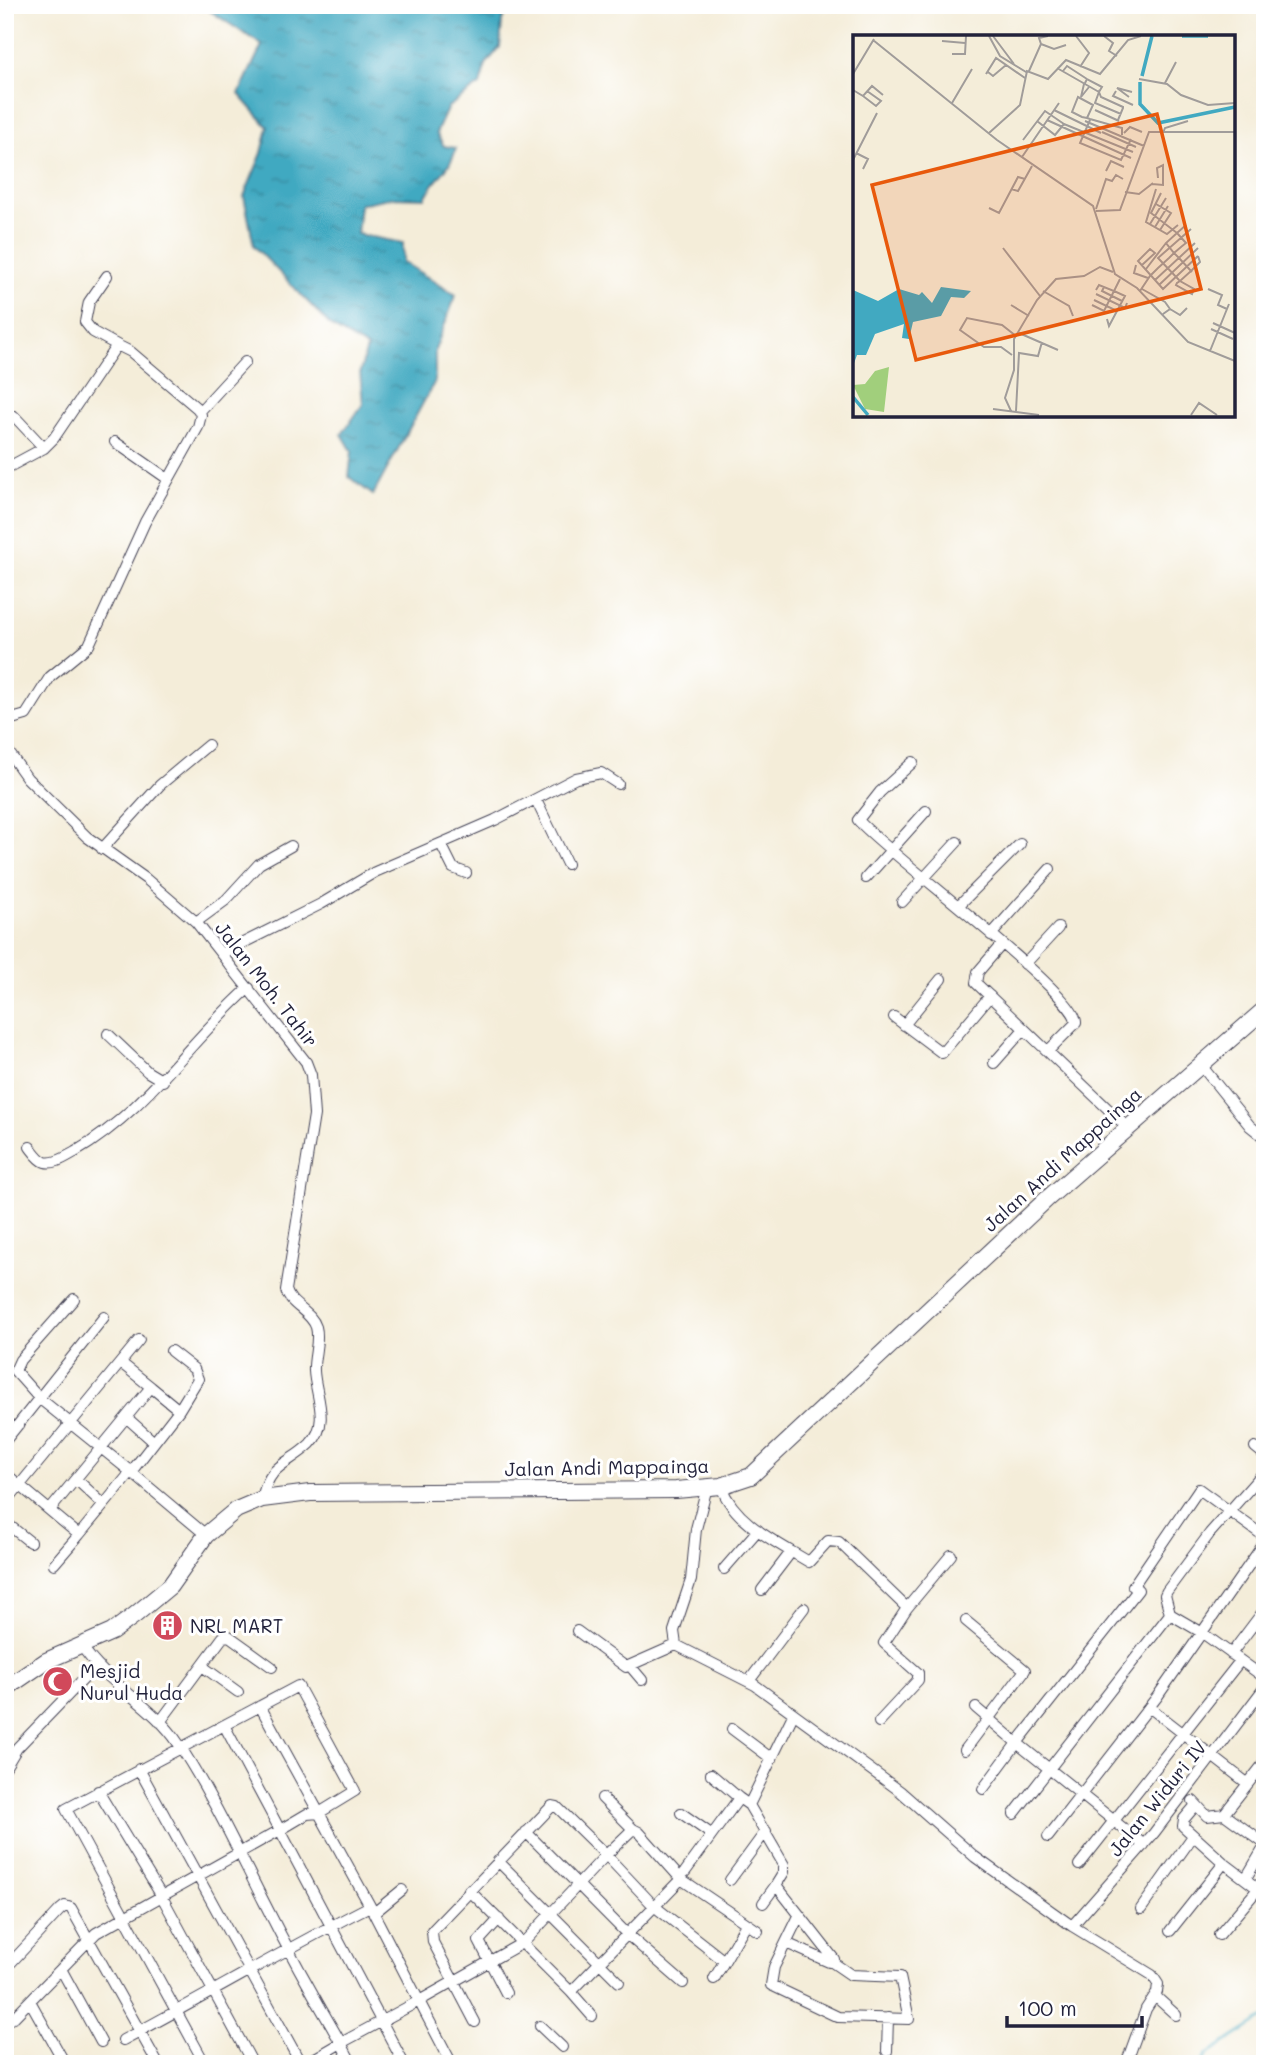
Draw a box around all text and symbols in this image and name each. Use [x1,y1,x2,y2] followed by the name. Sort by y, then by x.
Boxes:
[853,35,1235,416] inset map
[210,916,324,1052] street label: Jalan Moh. Tahir
[978,1081,1146,1237] street label: Jalan Andi Mappainga
[505,1453,709,1481] street label: Jalan Andi Mappainga
[150,1608,184,1642] building icon: NRL MART
[190,1613,283,1638] place label: NRL MART
[80,1658,183,1705] place label: Mesjid Nurul Huda
[40,1664,74,1698] mosque icon: Mesjid Nurul Huda
[1102,1735,1212,1861] street label: Jalan Widuri IV
[1007,1985,1142,2029] scale bar
[1018,1994,1077,2021] text: 100 m

